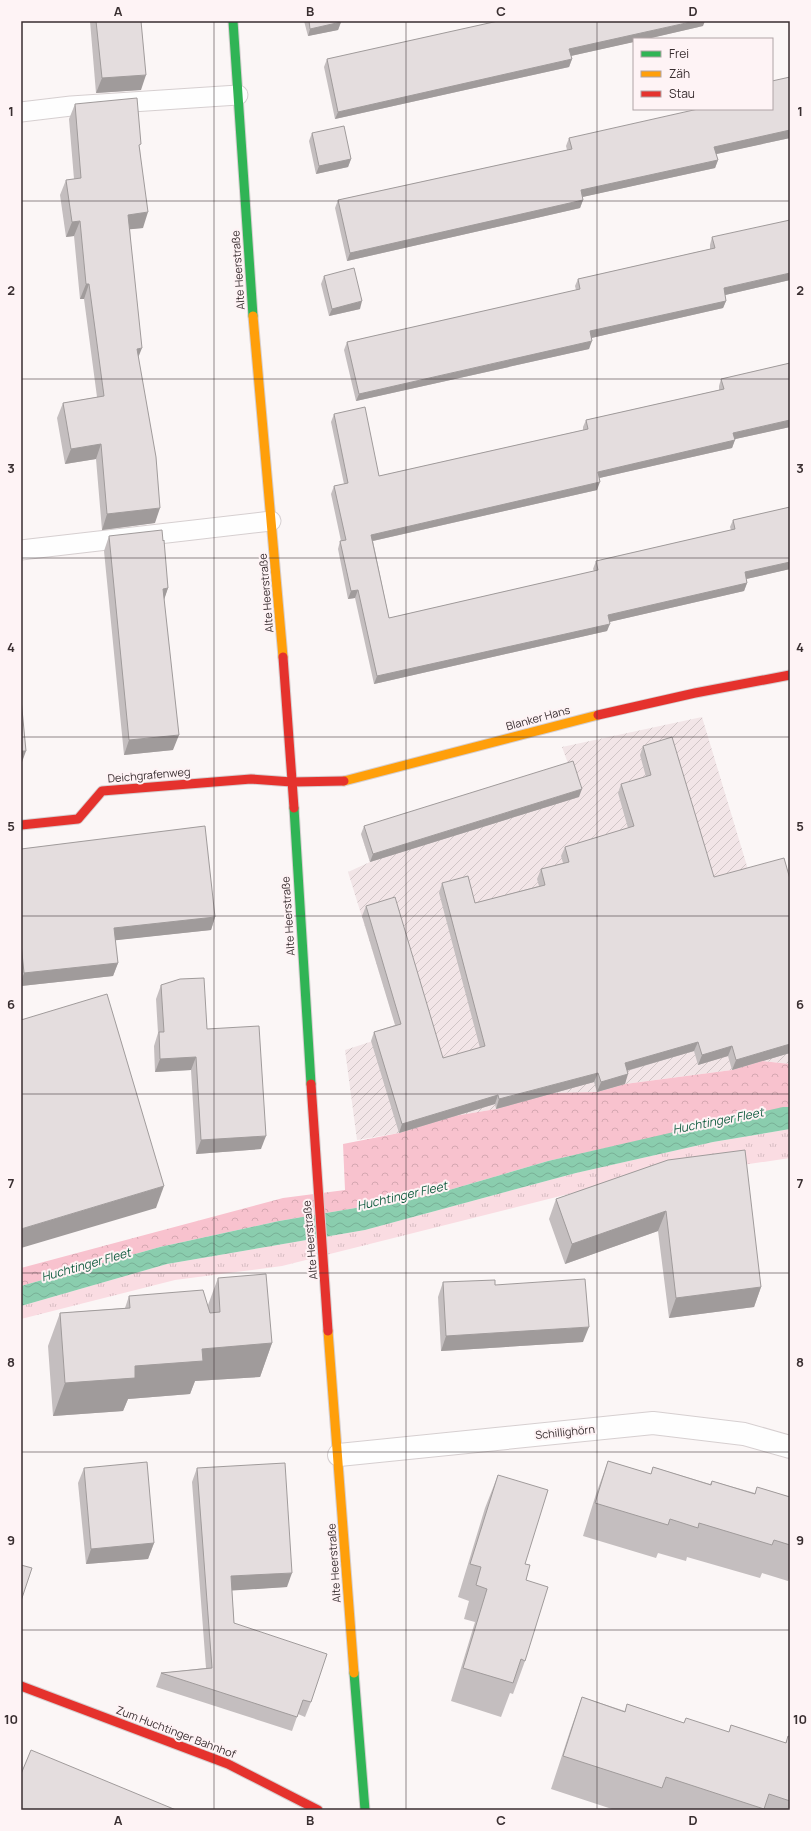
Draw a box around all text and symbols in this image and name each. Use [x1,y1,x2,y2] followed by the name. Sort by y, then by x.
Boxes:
[114,2,123,20] text: A
[306,2,314,20] text: B
[496,2,506,20] text: C
[688,2,698,20] text: D
[633,38,773,110] legend
[669,45,689,62] text: Frei
[669,65,690,82] text: Zäh
[669,85,695,102] text: Stau
[8,102,14,120] text: 1
[797,102,803,120] text: 1
[227,229,248,310] street label: Alte Heerstraße
[7,281,15,299] text: 2
[796,281,804,299] text: 2
[7,459,15,477] text: 3
[796,459,804,477] text: 3
[255,552,276,633] street label: Alte Heerstraße
[7,638,15,656] text: 4
[796,638,804,656] text: 4
[504,702,572,733] street label: Blanker Hans
[107,763,191,786] street label: Deichgrafenweg
[7,817,15,835] text: 5
[796,817,804,835] text: 5
[277,875,298,956] street label: Alte Heerstraße
[7,995,15,1013] text: 6
[796,995,804,1013] text: 6
[671,1103,766,1138] water label: Huchtinger Fleet
[8,1174,15,1192] text: 7
[797,1174,804,1192] text: 7
[355,1177,450,1214] water label: Huchtinger Fleet
[299,1199,320,1280] street label: Alte Heerstraße
[39,1243,134,1285] water label: Huchtinger Fleet
[7,1353,15,1371] text: 8
[796,1353,804,1371] text: 8
[534,1421,595,1442] street label: Schillighörn
[323,1522,344,1603] street label: Alte Heerstraße
[7,1531,15,1549] text: 9
[796,1531,804,1549] text: 9
[114,1702,238,1761] street label: Zum Huchtinger Bahnhof
[4,1710,18,1728] text: 10
[793,1710,807,1728] text: 10
[114,1811,123,1829] text: A
[306,1811,314,1829] text: B
[496,1811,506,1829] text: C
[688,1811,698,1829] text: D

